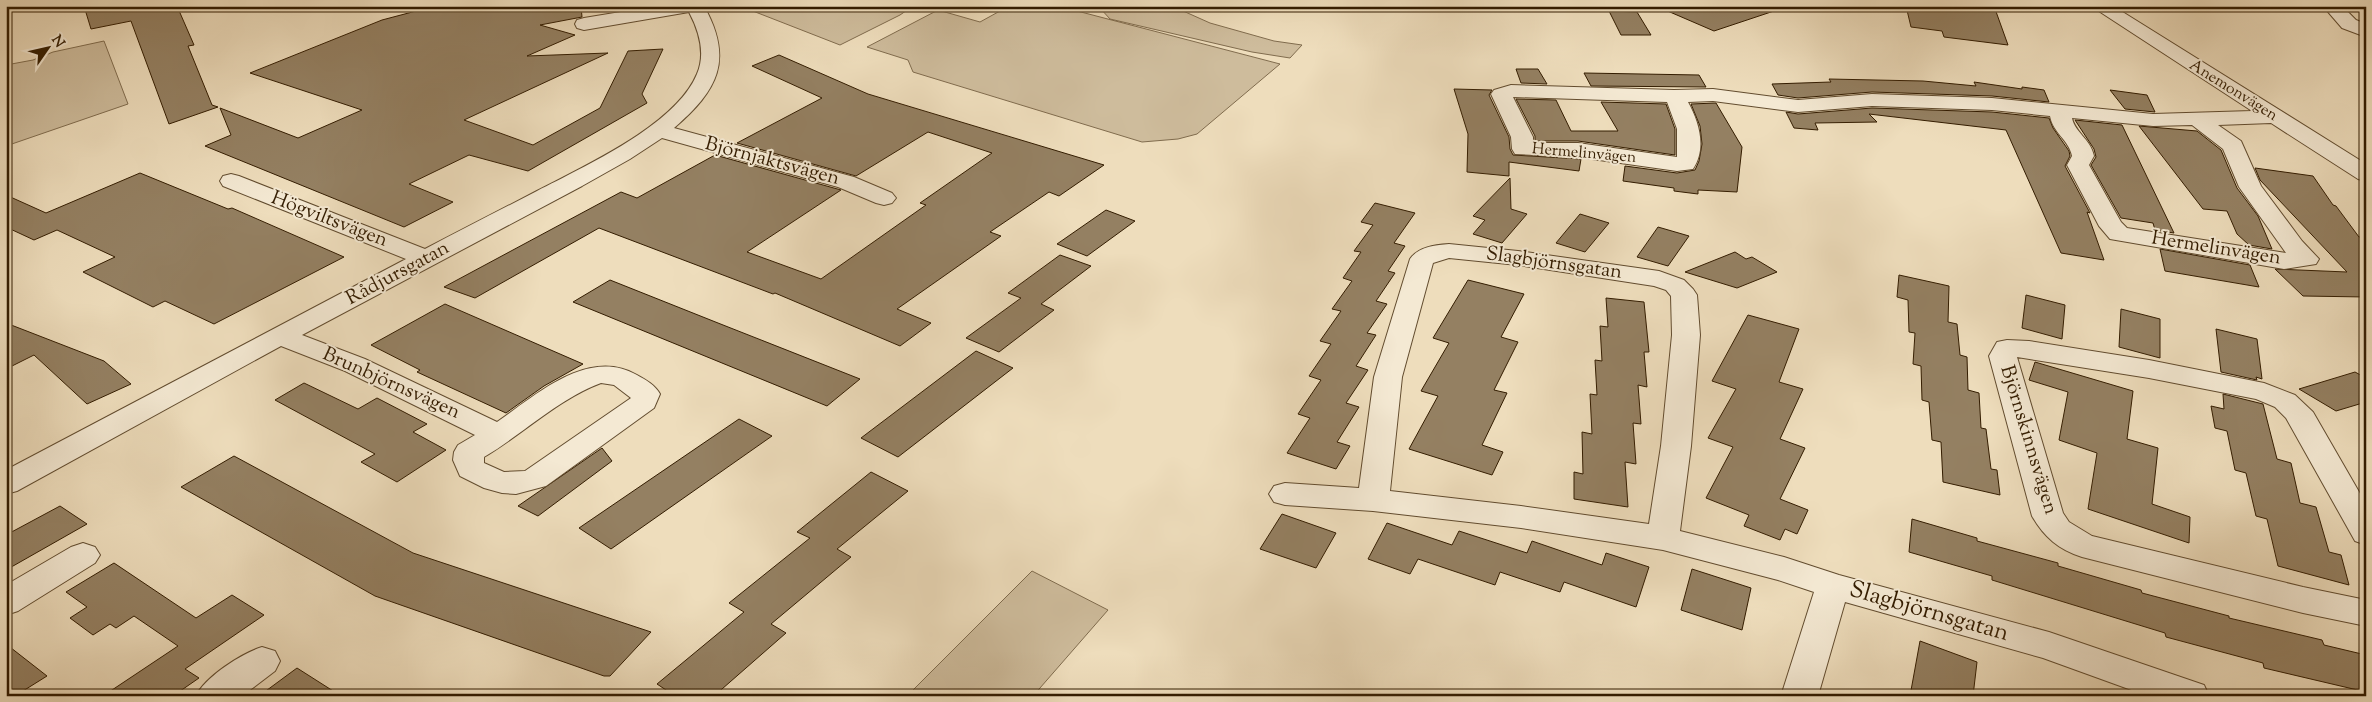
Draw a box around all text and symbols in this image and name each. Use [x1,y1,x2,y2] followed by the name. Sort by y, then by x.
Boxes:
[22,22,72,72] north arrow
[46,32,69,52] text: N
[2184,55,2282,128] street label: Anemonvägen
[701,130,843,194] street label: Björnjaktsvägen
[1531,138,1638,170] street label: Hermelinvägen
[266,184,392,256] street label: Högviltsvägen
[2149,224,2283,274] street label: Hermelinvägen
[341,234,455,313] street label: Rådjursgatan
[1484,240,1624,288] street label: Slagbjörnsgatan
[318,341,465,427] street label: Brunbjörnsvägen
[1992,362,2065,518] street label: Björnskinnsvägen
[1845,573,2013,651] street label: Slagbjörnsgatan

